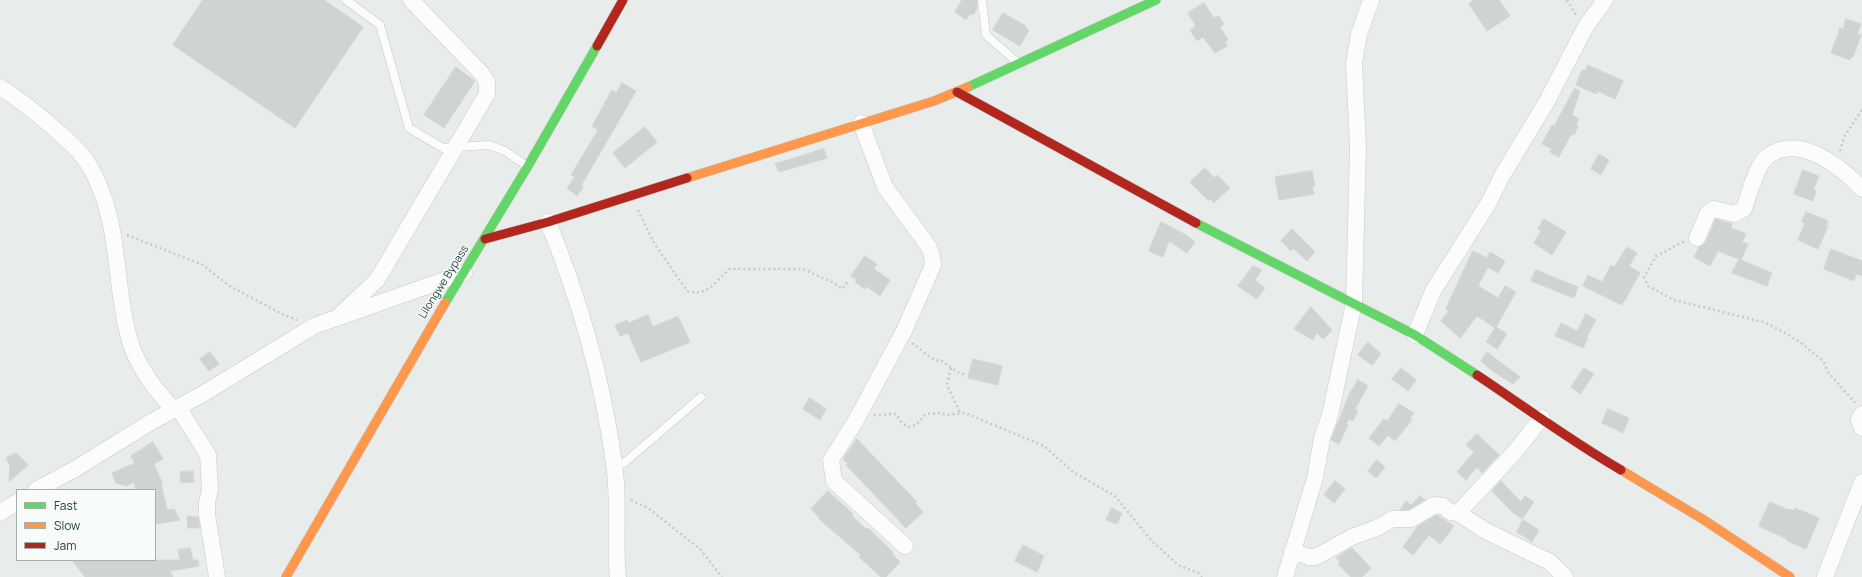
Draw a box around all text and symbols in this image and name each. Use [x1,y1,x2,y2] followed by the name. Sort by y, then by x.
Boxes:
[416,243,472,321] street label: Lilongwe Bypass
[16,489,156,561] legend
[54,497,78,514] text: Fast
[54,517,80,534] text: Slow
[54,537,76,554] text: Jam

